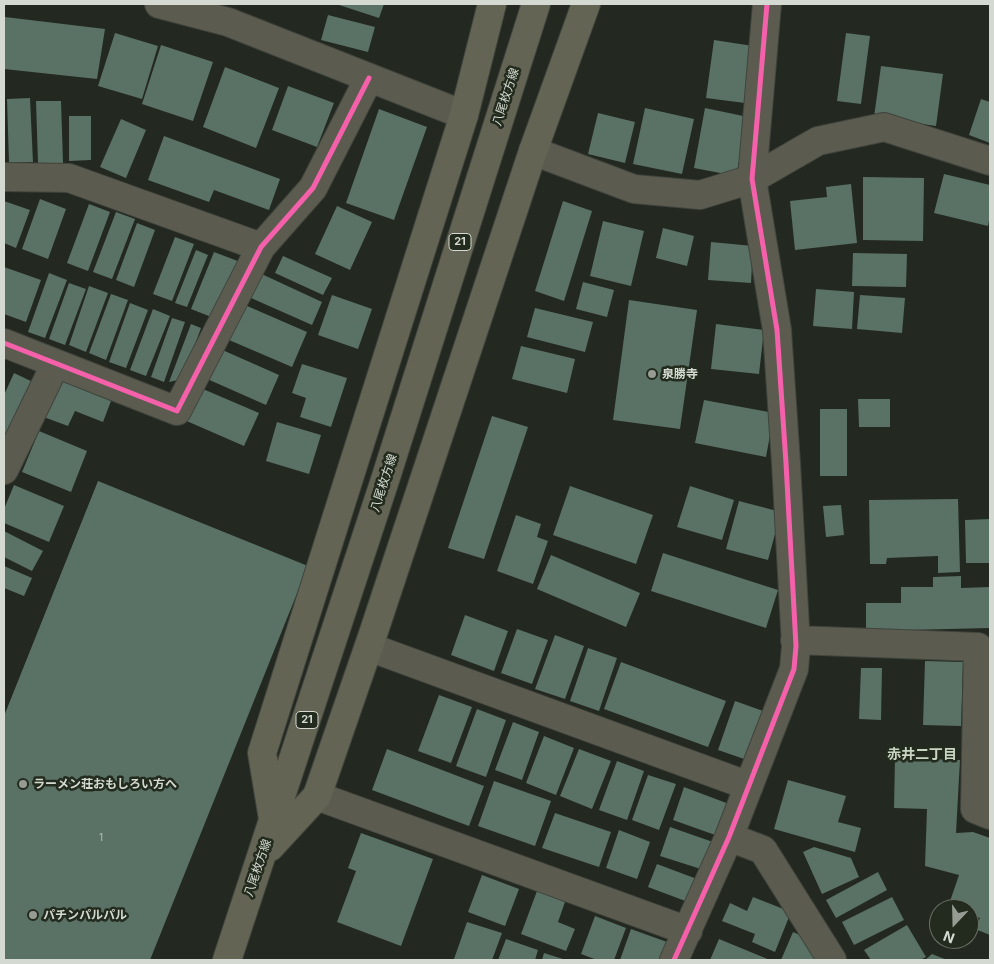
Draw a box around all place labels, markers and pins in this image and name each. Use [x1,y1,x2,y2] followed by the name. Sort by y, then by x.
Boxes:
[662,367,698,381] place label: 泉勝寺
[646,368,658,380] marker: 泉勝寺
[33,777,177,791] place label: ラーメン荘おもしろい方へ
[17,778,29,790] marker: ラーメン荘おもしろい方へ
[43,908,127,922] place label: パチンパルパル
[27,909,39,921] marker: パチンパルパル

